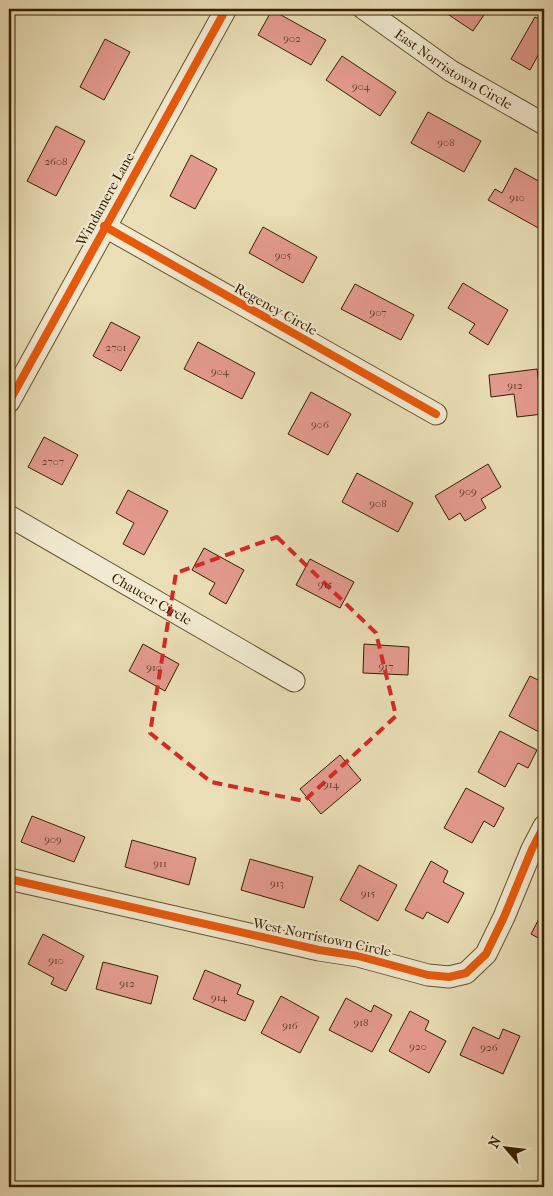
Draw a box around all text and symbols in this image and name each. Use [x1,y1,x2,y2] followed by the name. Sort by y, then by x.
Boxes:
[391,26,515,113] street label: East Norristown Circle
[283,32,301,45] house number: 902
[352,80,371,93] house number: 904
[437,136,455,149] house number: 908
[72,149,138,250] street label: Windamere Lane
[44,155,68,168] house number: 2608
[509,191,525,204] house number: 910
[275,249,292,262] house number: 905
[231,280,320,339] street label: Regency Circle
[369,306,387,319] house number: 907
[106,341,127,354] house number: 2701
[211,365,230,378] house number: 904
[507,379,523,392] house number: 912
[311,418,329,431] house number: 906
[42,455,64,468] house number: 2707
[459,485,477,498] house number: 909
[369,497,387,510] house number: 908
[108,569,195,629] street label: Chaucer Circle
[318,578,332,591] house number: 915
[378,660,394,673] house number: 917
[146,661,162,674] house number: 910
[323,778,340,791] house number: 914
[44,833,62,846] house number: 909
[153,857,167,870] house number: 911
[270,877,284,890] house number: 913
[361,887,375,900] house number: 915
[250,914,393,960] street label: West Norristown Circle
[48,954,64,967] house number: 910
[119,977,135,990] house number: 912
[211,991,228,1004] house number: 914
[353,1016,369,1029] house number: 918
[282,1019,298,1032] house number: 916
[409,1040,427,1053] house number: 920
[480,1041,498,1054] house number: 926
[480,1124,530,1174] north arrow
[485,1133,505,1151] text: N

